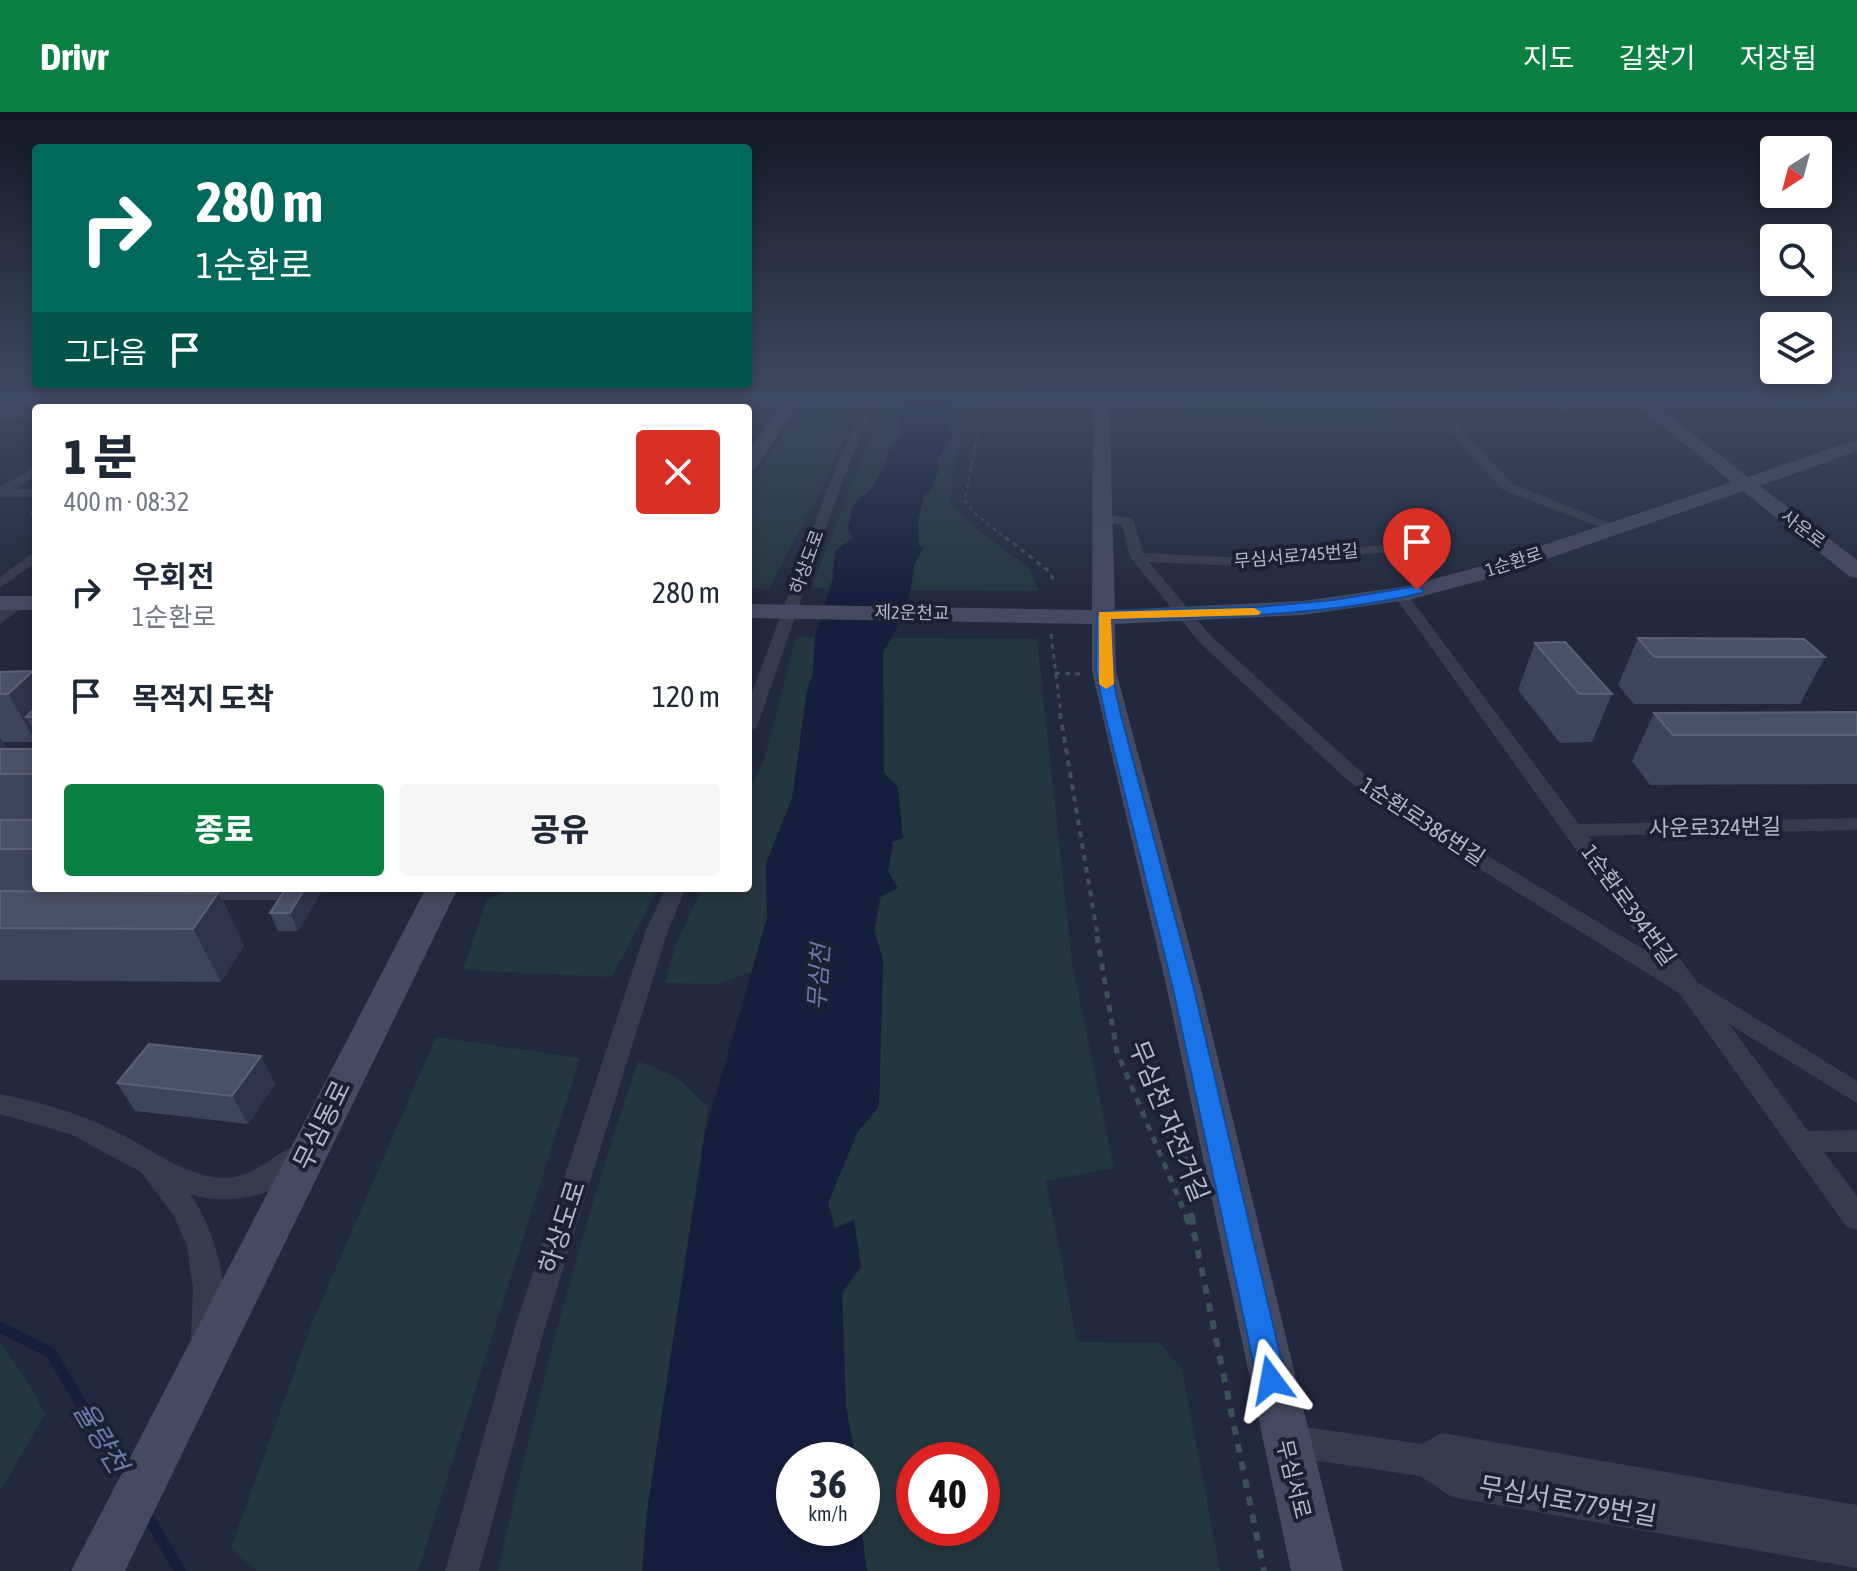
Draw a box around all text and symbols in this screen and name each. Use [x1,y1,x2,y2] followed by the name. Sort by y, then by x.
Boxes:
[40,35,108,78] text: Drivr
[1523,42,1574,74] text: 지도
[1618,42,1696,74] text: 길찾기
[1740,42,1817,74] text: 저장됨
[1760,136,1832,208] north arrow
[1760,136,1832,384] map controls
[196,170,323,234] text: 280 m
[64,176,168,280] icon: right
[1760,224,1832,296] button: search
[196,244,312,286] text: 1순환로
[1760,312,1832,384] button: layers
[163,328,207,372] icon: arrive
[64,335,147,369] text: 그다음
[64,429,137,484] text: 1 분
[636,430,720,514] button: close
[64,487,189,517] text: 400 m · 08:32
[1777,505,1829,552] street label: 사운로
[1383,508,1451,590] pin
[1395,520,1439,564] icon: arrive
[785,527,828,597] street label: 하상도로
[1233,540,1359,571] street label: 무심서로745번길
[1483,543,1545,580] street label: 1순환로
[132,559,215,593] text: 우회전
[64,570,108,614] icon: right
[652,575,720,609] text: 280 m
[874,601,950,624] street label: 제2운천교
[132,602,216,632] text: 1순환로
[64,674,108,718] icon: arrive
[652,679,720,713] text: 120 m
[132,681,274,715] text: 목적지 도착
[1356,771,1490,871] street label: 1순환로386번길
[64,784,384,876] button: 종료
[400,784,720,876] button: 공유
[1649,813,1781,841] street label: 사운로324번길
[1577,840,1681,970] street label: 1순환로394번길
[803,940,834,1011] water label: 무심천
[1123,1036,1215,1206] street label: 무심천 자전거길
[288,1075,356,1175] street label: 무심동로
[533,1177,591,1277] street label: 하상도로
[1229,1338,1313,1422] position arrow
[67,1396,136,1481] water label: 율량천
[1272,1437,1316,1521] street label: 무심서로
[896,1442,1000,1546] speed limit sign: 40
[809,1461,847,1506] text: 36
[1477,1471,1659,1531] street label: 무심서로779번길
[808,1502,848,1525] text: km/h

